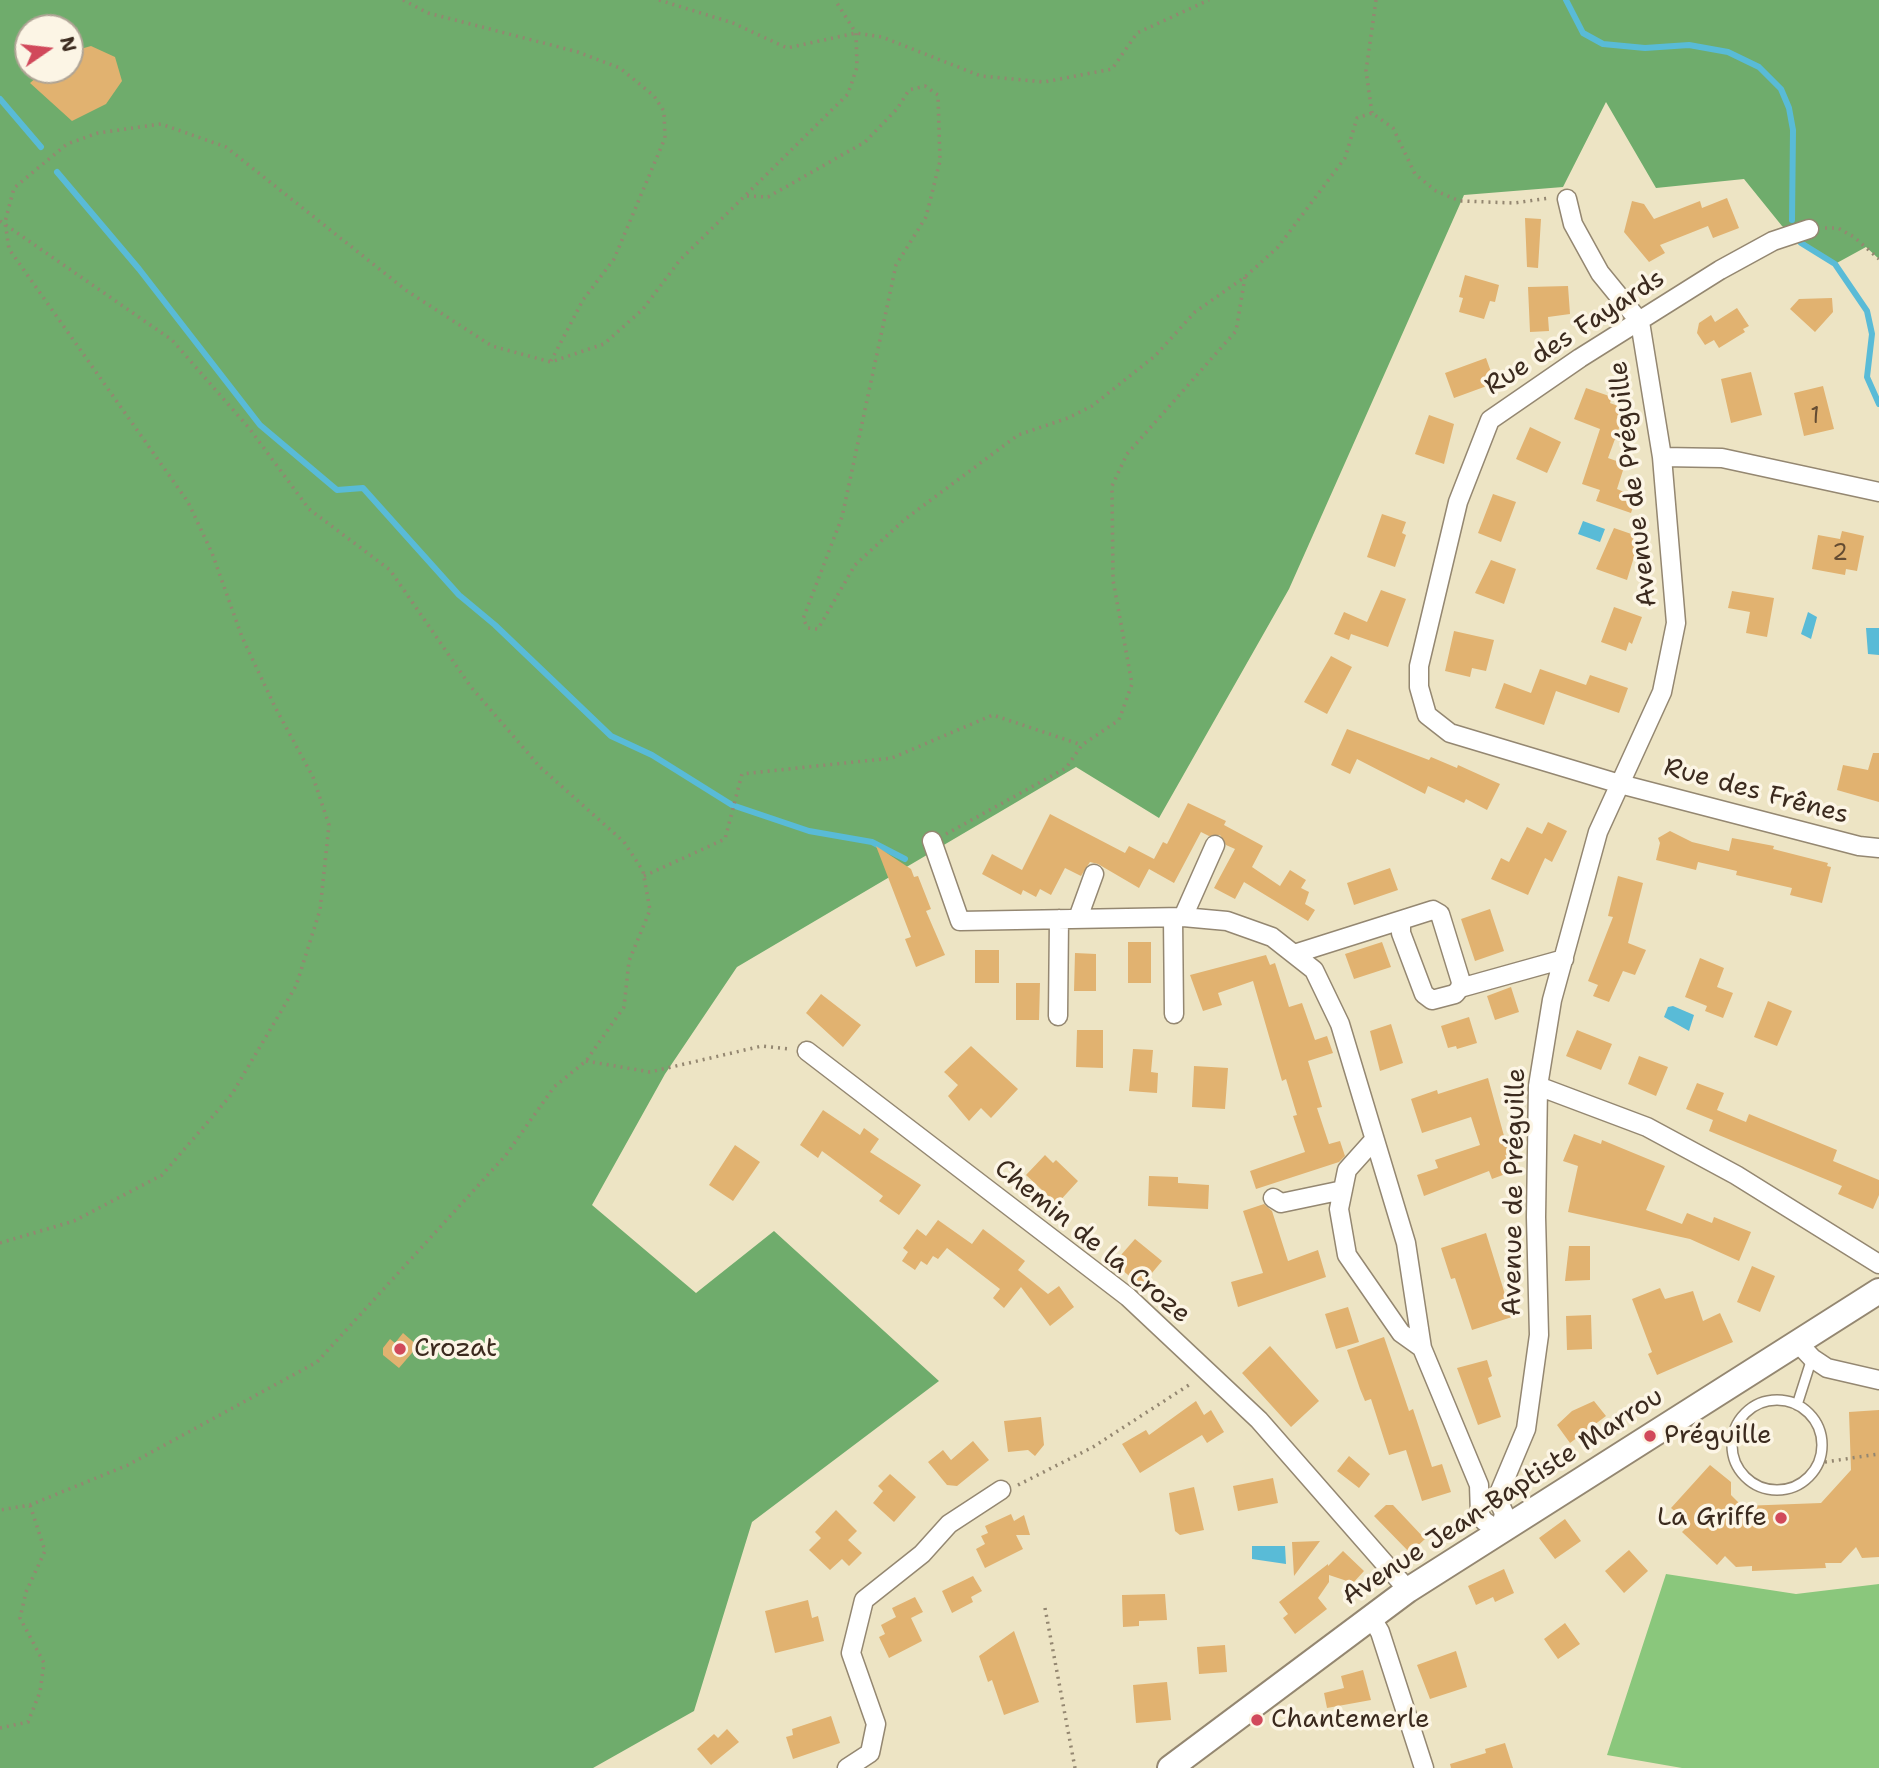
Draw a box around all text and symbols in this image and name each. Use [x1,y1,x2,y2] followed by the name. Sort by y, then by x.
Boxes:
[14,14,84,84] north arrow
[54,34,82,55] text: N
[1479,263,1671,403] street label: Rue des Fayards
[1603,359,1665,609] street label: Avenue de Préguille
[1810,403,1820,431] house number: 1
[1832,540,1848,568] house number: 2
[1660,752,1852,832] street label: Rue des Frênes
[1497,1068,1533,1316] street label: Avenue de Préguille
[988,1153,1196,1331] street label: Chemin de la Croze
[414,1333,497,1365] place label: Crozat
[392,1341,408,1357] marker: Crozat
[1337,1381,1669,1613] street label: Avenue Jean-Baptiste Marrou
[1664,1420,1772,1452] place label: Préguille
[1642,1428,1658,1444] marker: Préguille
[1657,1502,1767,1534] place label: La Griffe
[1773,1510,1789,1526] marker: La Griffe
[1271,1704,1430,1736] place label: Chantemerle
[1249,1712,1265,1728] marker: Chantemerle

